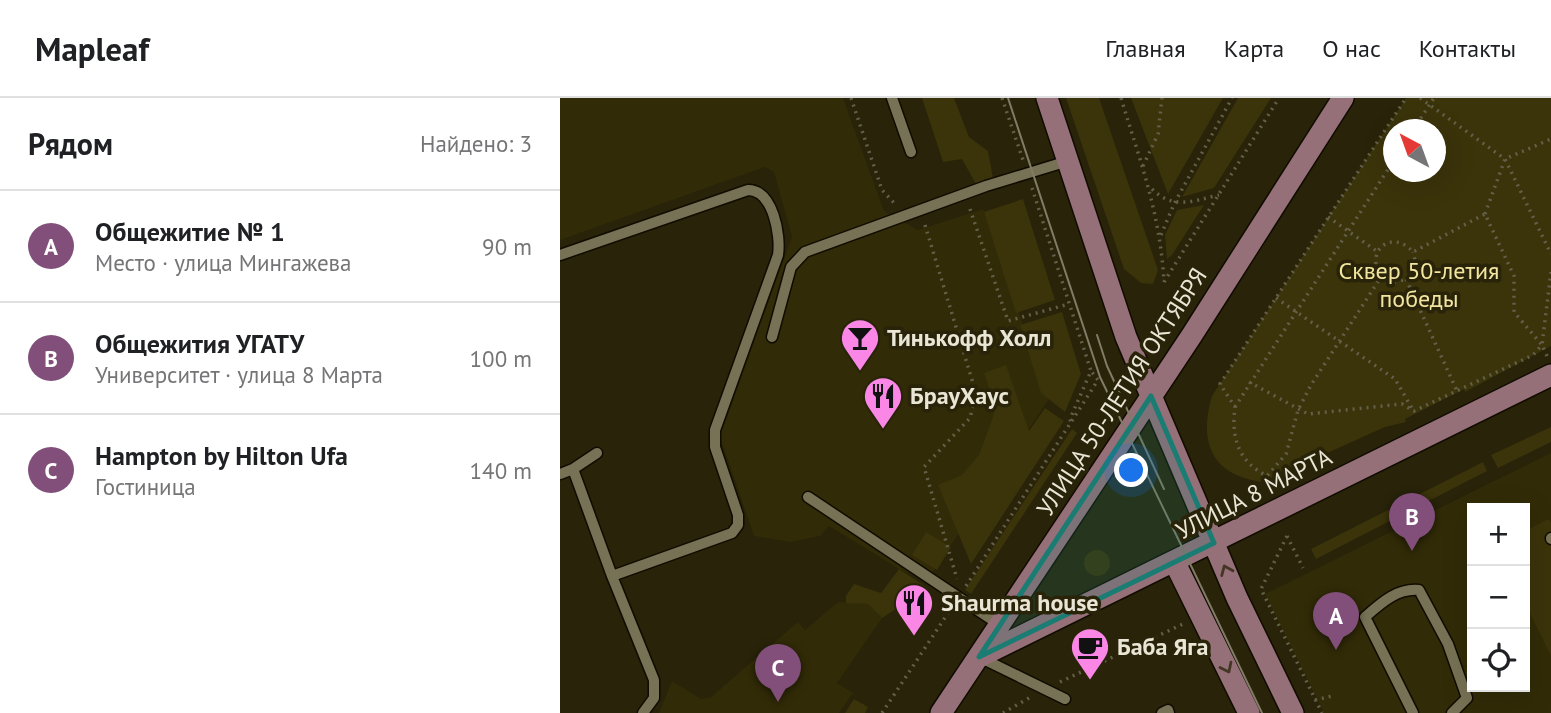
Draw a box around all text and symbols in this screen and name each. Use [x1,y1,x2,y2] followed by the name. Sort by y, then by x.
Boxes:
[35,27,149,70] text: Mapleaf
[1105,33,1186,64] text: Главная
[1224,33,1284,64] text: Карта
[1322,33,1381,64] text: О нас
[1419,33,1516,64] text: Контакты
[1383,119,1446,182] north arrow
[28,124,113,163] text: Рядом
[420,129,532,158] text: Найдено: 3
[95,215,285,248] text: Общежитие № 1
[44,232,58,261] text: A
[482,232,532,261] text: 90 m
[95,248,351,277] text: Место · улица Мингажева
[1338,255,1500,314] park label: Сквер 50-летия победы
[1030,262,1214,522] street label: УЛИЦА 50-ЛЕТИЯ ОКТЯБРЯ
[839,317,881,372] bar icon: Тинькофф Холл
[887,322,1051,353] place label: Тинькофф Холл
[95,327,304,360] text: Общежития УГАТУ
[44,344,58,373] text: B
[470,344,532,373] text: 100 m
[95,360,383,389] text: Университет · улица 8 Марта
[862,375,904,430] restaurant icon: БрауХаус
[910,380,1009,411] place label: БрауХаус
[95,439,348,472] text: Hampton by Hilton Ufa
[1170,441,1337,546] street label: УЛИЦА 8 МАРТА
[1114,453,1148,487] your location
[45,456,57,485] text: C
[470,456,532,485] text: 140 m
[95,472,196,501] text: Гостиница
[1389,493,1435,551] pin: B
[1467,503,1530,692] map controls
[1467,503,1530,566] button: +
[1220,565,1234,577] one-way arrow
[1467,566,1530,629] button: −
[893,582,935,637] restaurant icon: Shaurma house
[941,587,1099,618] place label: Shaurma house
[1313,592,1359,650] pin: A
[1069,626,1111,681] cafe icon: Баба Яга
[1467,629,1530,692] button: locate
[1117,631,1208,662] place label: Баба Яга
[755,644,801,702] pin: C
[1218,661,1232,673] one-way arrow

